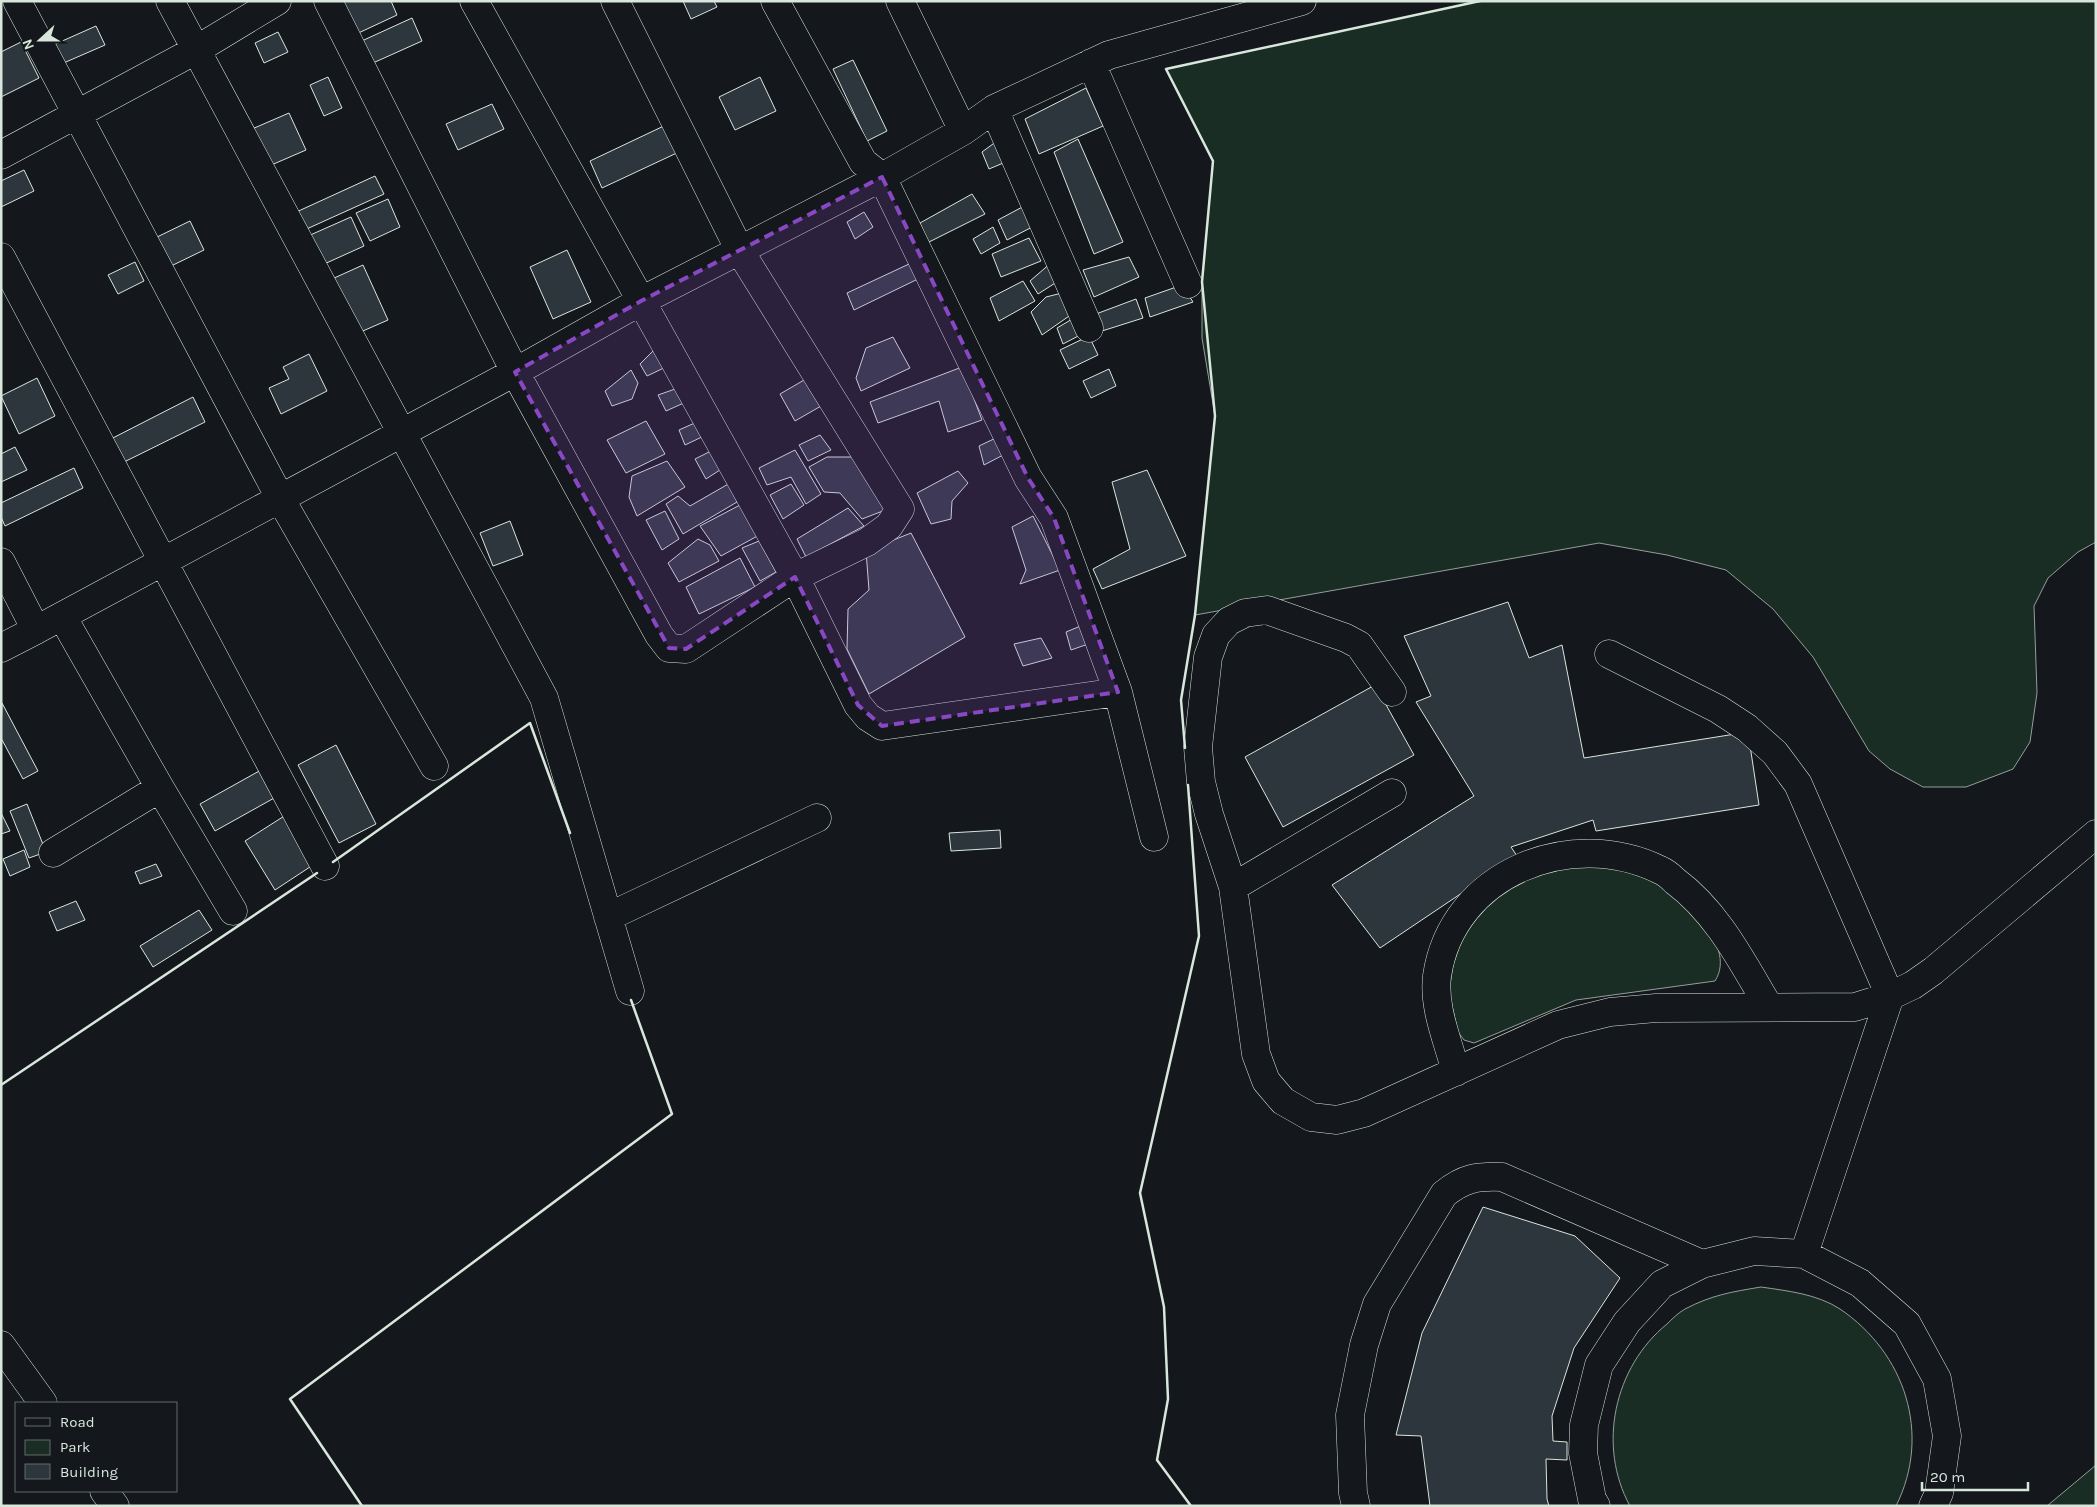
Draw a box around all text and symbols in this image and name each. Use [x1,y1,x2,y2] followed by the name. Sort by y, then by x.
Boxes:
[15,15,65,65] north arrow
[19,37,38,52] text: N
[15,1402,178,1492] legend
[60,1413,95,1431] text: Road
[60,1438,90,1456] text: Park
[1922,1460,2028,1492] scale bar
[60,1463,118,1481] text: Building
[1930,1468,1965,1486] text: 20 m

